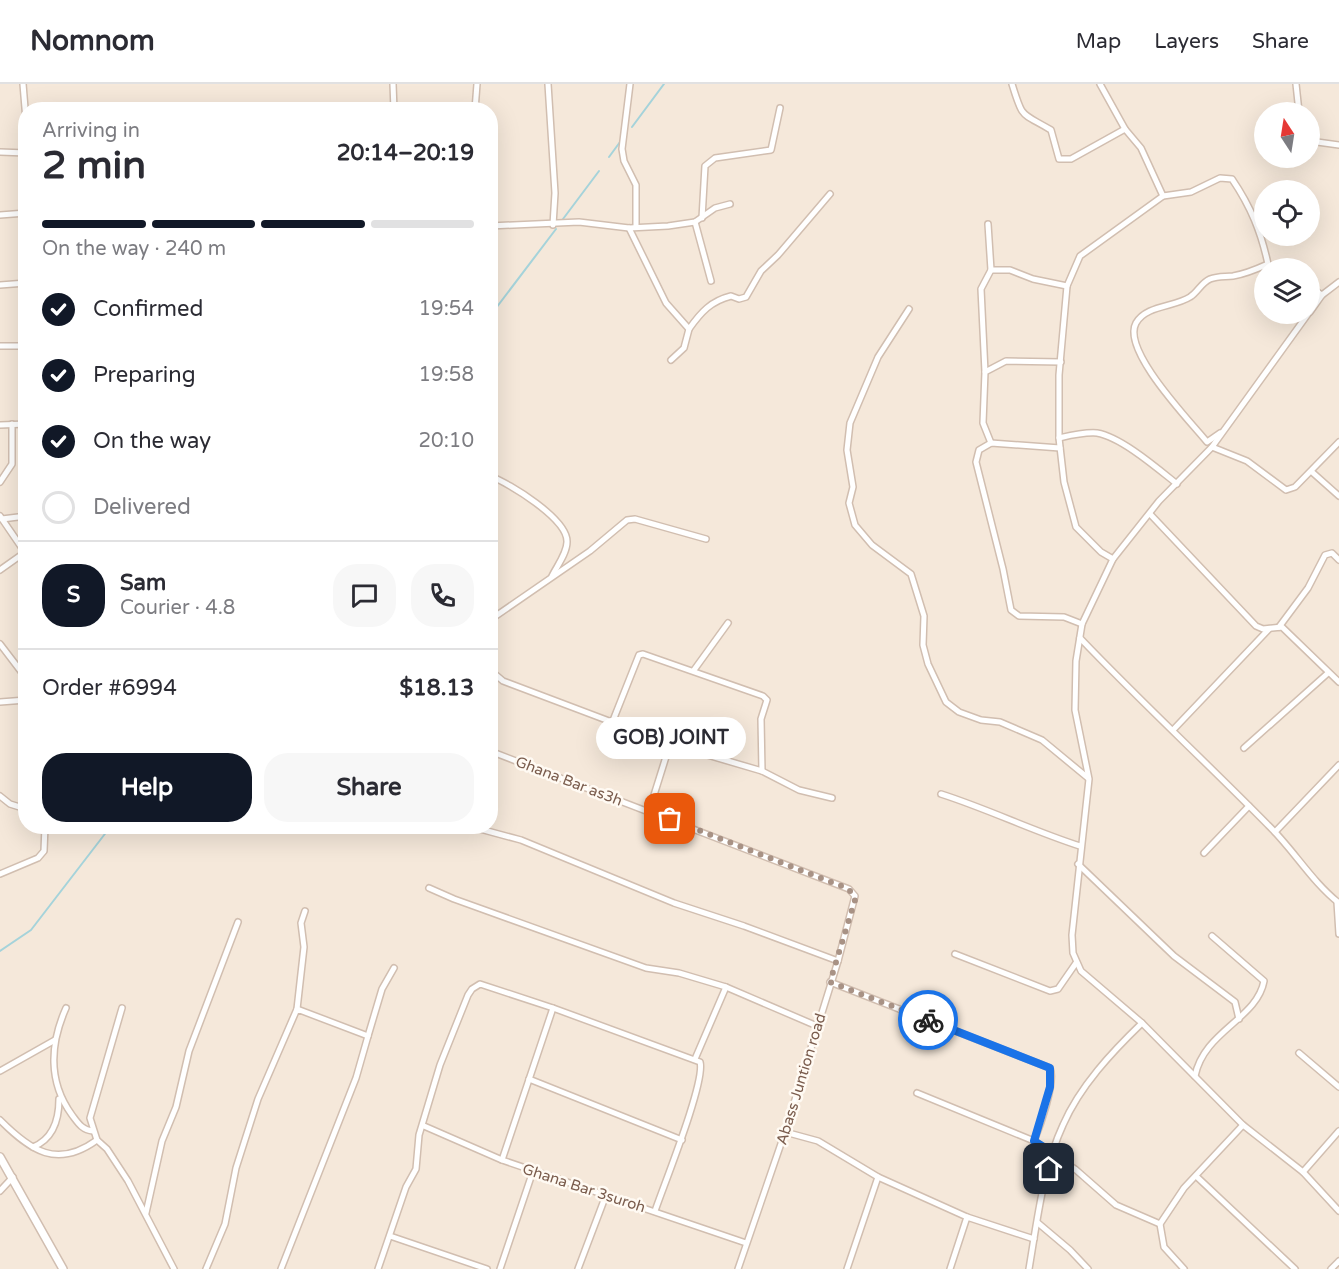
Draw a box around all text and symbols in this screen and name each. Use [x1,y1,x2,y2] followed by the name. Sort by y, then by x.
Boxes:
[30,24,155,58] text: Nomnom
[1076,29,1121,54] text: Map
[1154,29,1219,54] text: Layers
[1252,29,1309,54] text: Share
[1254,102,1320,168] north arrow
[1254,102,1320,324] map controls
[42,119,140,143] text: Arriving in
[337,140,474,166] text: 20:14–20:19
[42,142,146,189] text: 2 min
[1254,180,1320,246] button: locate
[42,237,226,261] text: On the way · 240 m
[1254,258,1320,324] button: layers
[42,293,75,326] icon: check
[93,296,203,322] text: Confirmed
[419,297,474,321] text: 19:54
[42,359,75,392] icon: check
[93,362,196,388] text: Preparing
[419,363,474,387] text: 19:58
[42,425,75,458] icon: check
[93,428,211,454] text: On the way
[419,429,474,453] text: 20:10
[93,494,191,520] text: Delivered
[333,564,396,627] button: chat
[411,564,474,627] button: phone
[120,570,166,596] text: Sam
[67,582,80,608] text: S
[120,596,235,620] text: Courier · 4.8
[42,675,177,701] text: Order #6994
[399,675,474,701] text: $18.13
[595,717,745,759] callout: GOB) JOINT
[613,726,729,750] text: GOB) JOINT
[513,752,625,810] street label: Ghana Bar as3h
[42,753,252,822] button: Help
[264,753,474,822] button: Share
[644,793,695,844] pin
[653,802,686,835] icon: bag
[898,990,958,1050] courier
[912,1004,945,1037] icon: bike
[772,1011,830,1147] street label: Abass Juntion road
[1023,1143,1074,1194] pin
[1032,1152,1065,1185] icon: home
[520,1160,648,1216] street label: Ghana Bar 3suroh

